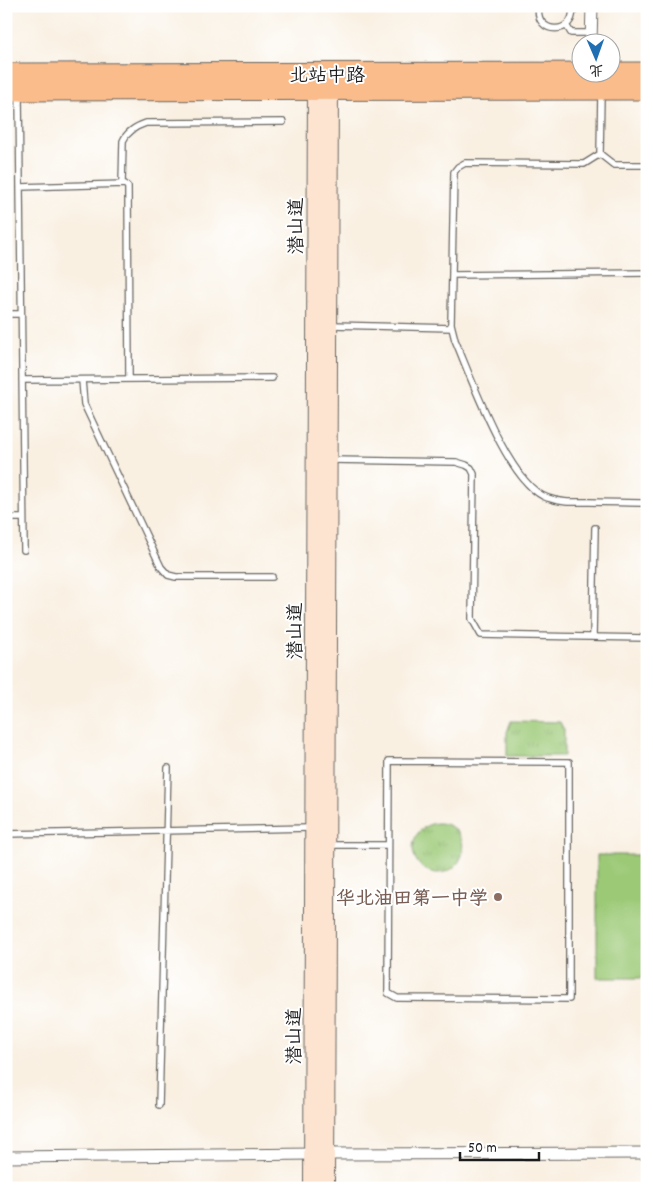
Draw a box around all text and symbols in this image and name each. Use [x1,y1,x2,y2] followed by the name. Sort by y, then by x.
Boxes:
[570,32,620,82] north arrow
[589,59,604,79] text: 北
[289,64,365,91] street label: 北站中路
[285,197,312,255] street label: 潜山道
[284,602,311,660] street label: 潜山道
[336,887,488,914] place label: 华北油田第一中学
[492,891,504,903] marker: 华北油田第一中学
[283,1007,310,1065] street label: 潜山道
[460,1129,539,1161] scale bar
[468,1138,497,1160] text: 50 m

